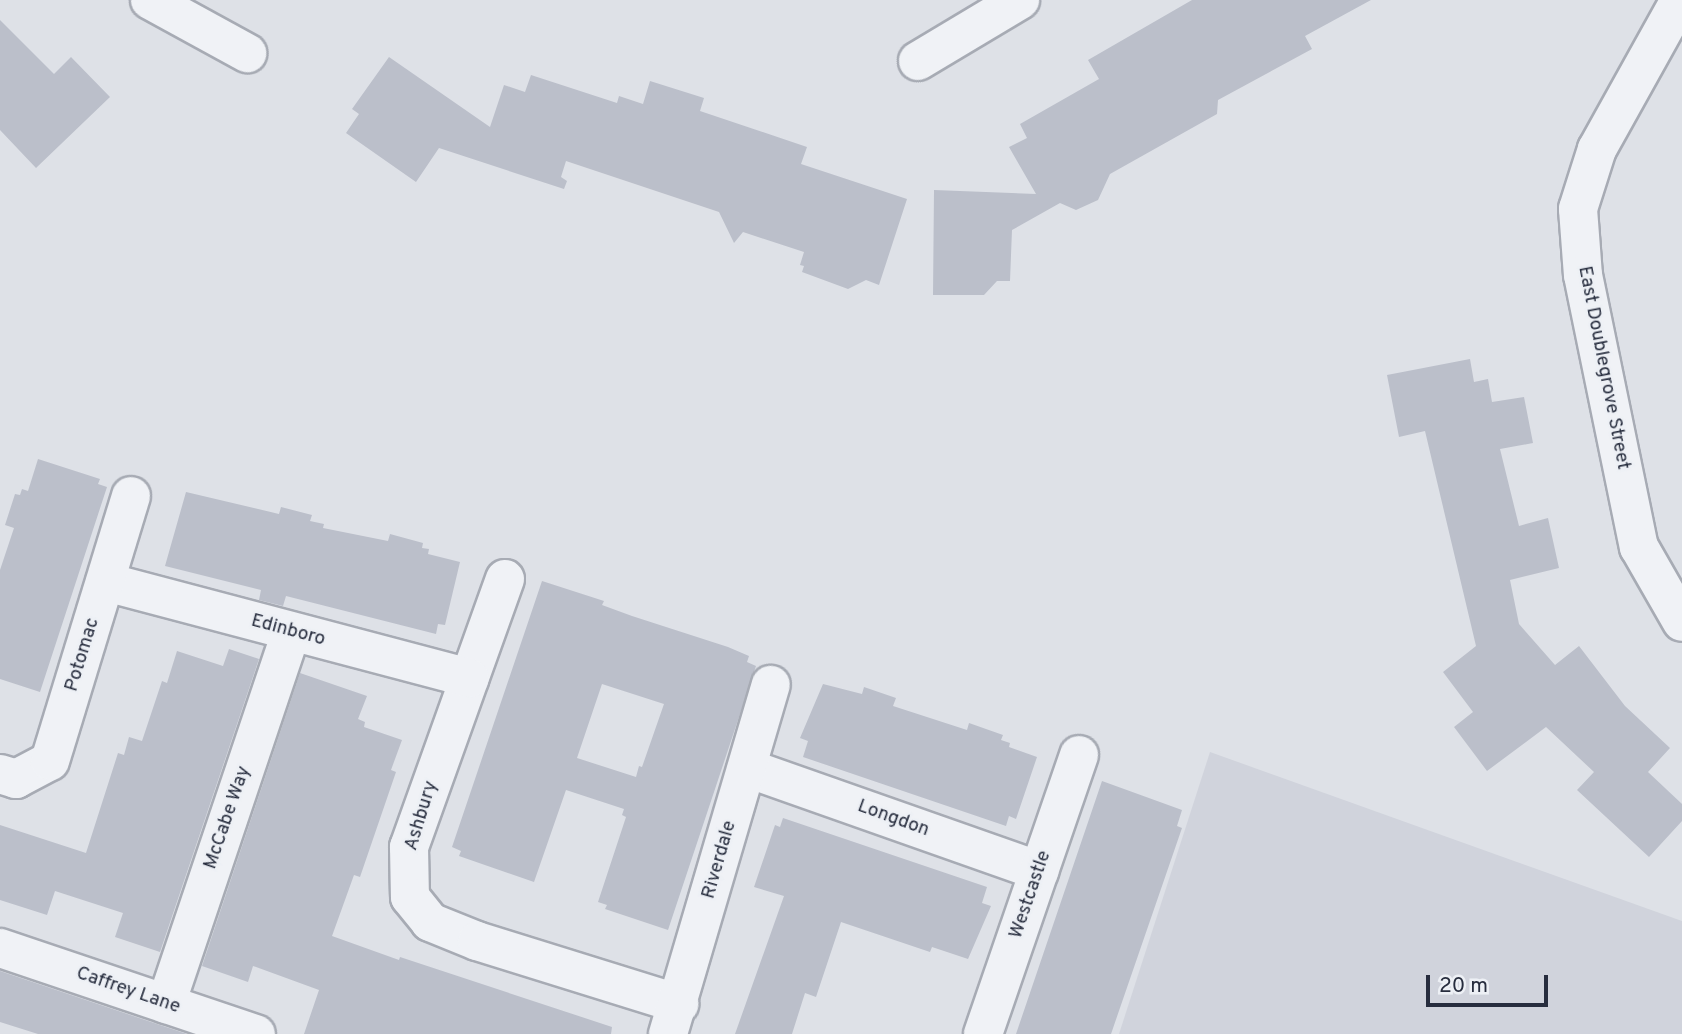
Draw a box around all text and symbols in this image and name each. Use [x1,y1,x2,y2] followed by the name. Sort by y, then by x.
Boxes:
[1572,264,1634,472] street label: East Doublegrove Street
[248,610,328,652] street label: Edinboro
[61,615,105,695] street label: Potomac
[200,763,256,873] street label: McCabe Way
[401,778,443,854] street label: Ashbury
[854,796,932,842] street label: Longdon
[698,818,742,902] street label: Riverdale
[1005,848,1057,942] street label: Westcastle
[1430,960,1552,1004] scale bar
[73,963,183,1019] street label: Caffrey Lane
[1439,973,1488,1000] text: 20 m

